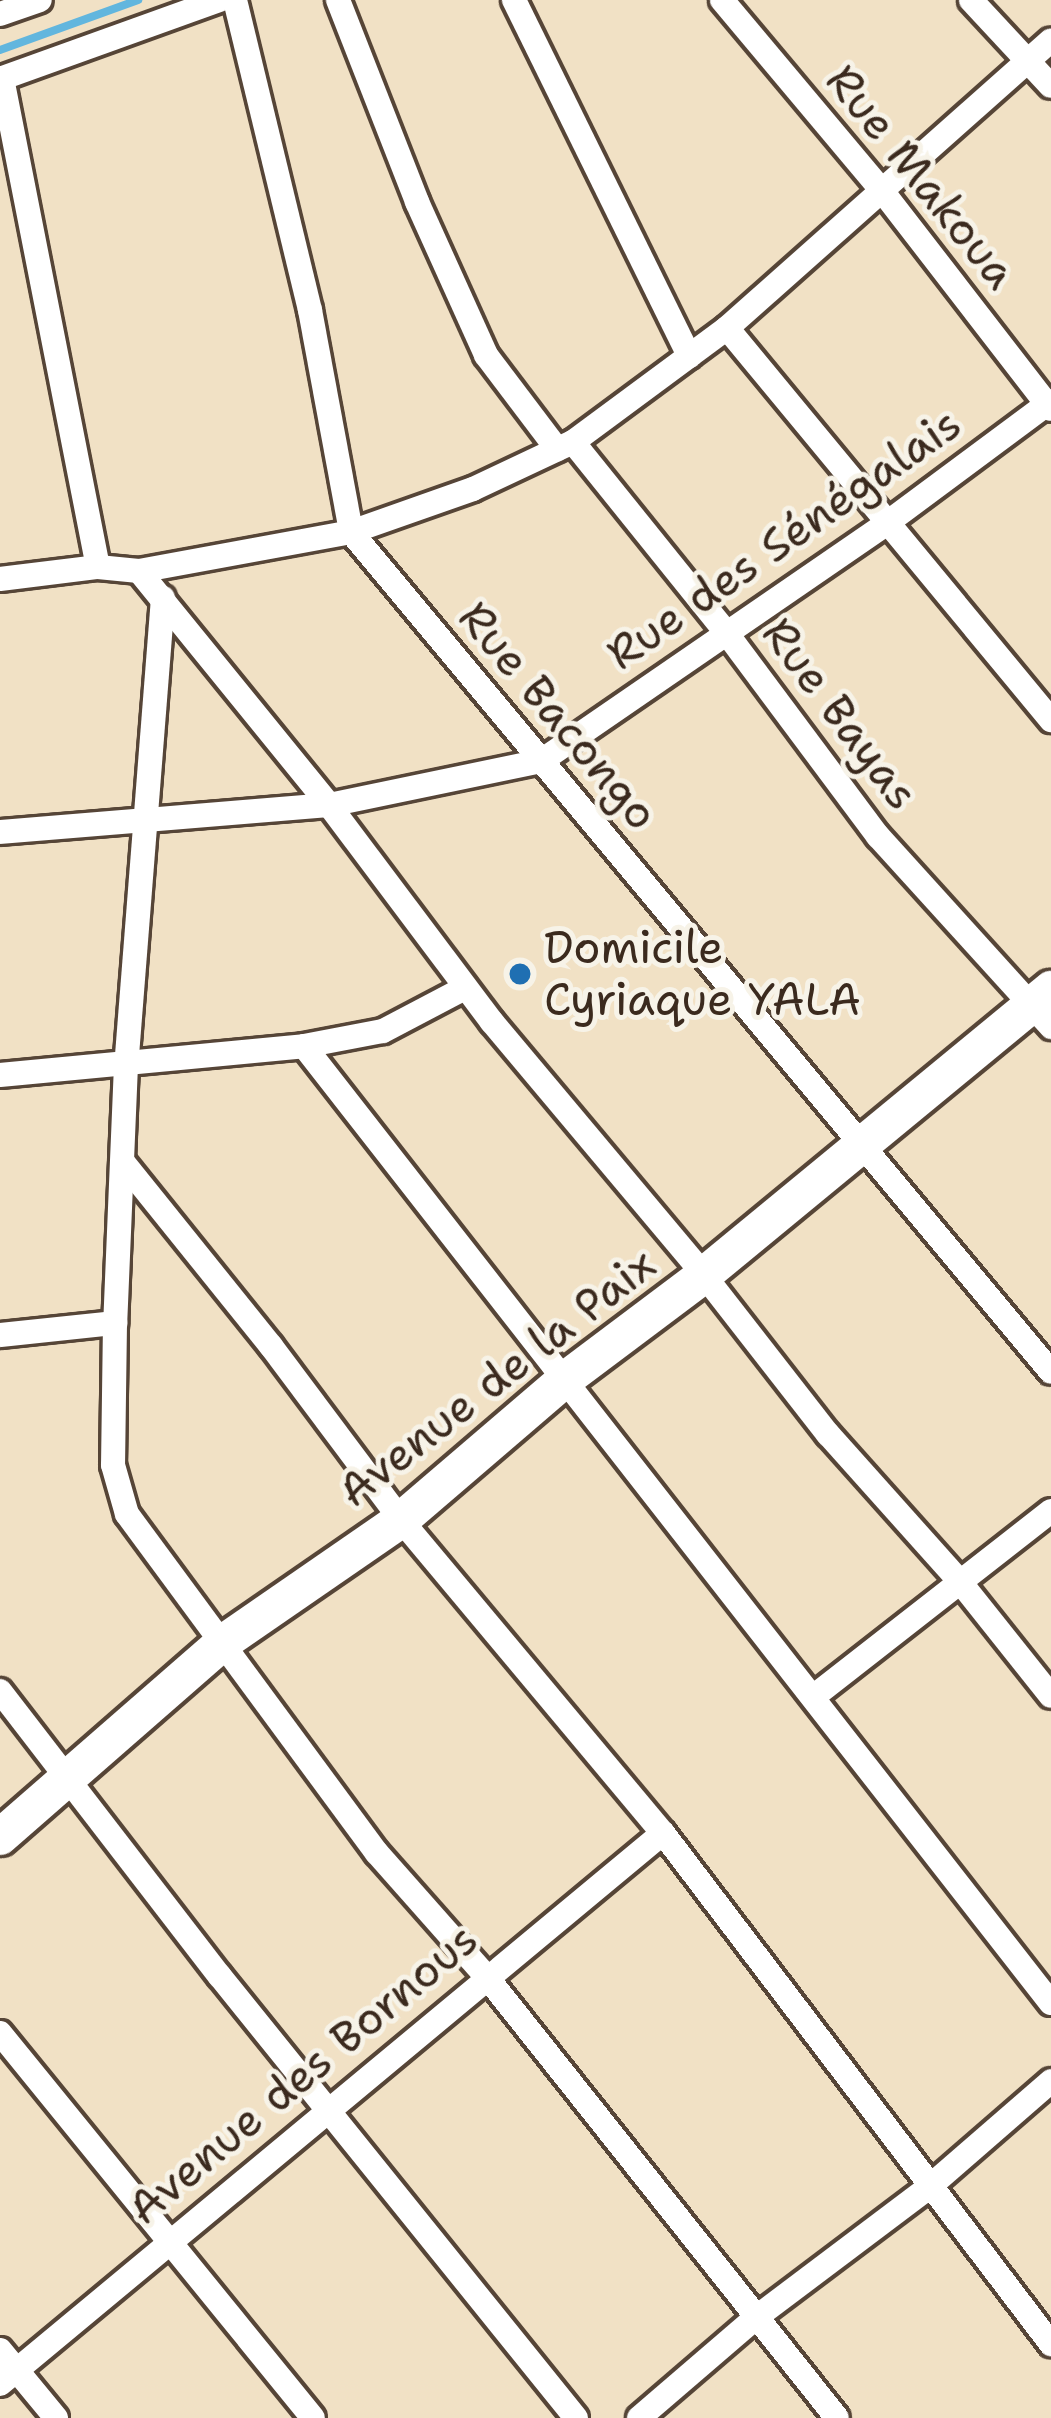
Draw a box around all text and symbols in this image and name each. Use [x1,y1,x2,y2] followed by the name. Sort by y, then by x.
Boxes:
[814,54,1028,300] street label: Rue Makoua
[597,397,971,681] street label: Rue des Sénégalais
[447,591,669,841] street label: Rue Bacongo
[751,608,929,820] street label: Rue Bayas
[544,921,861,1027] place label: Domicile Cyriaque YALA
[507,961,533,987] marker: Domicile Cyriaque YALA
[328,1237,666,1519] street label: Avenue de la Paix
[117,1912,489,2236] street label: Avenue des Bornous

